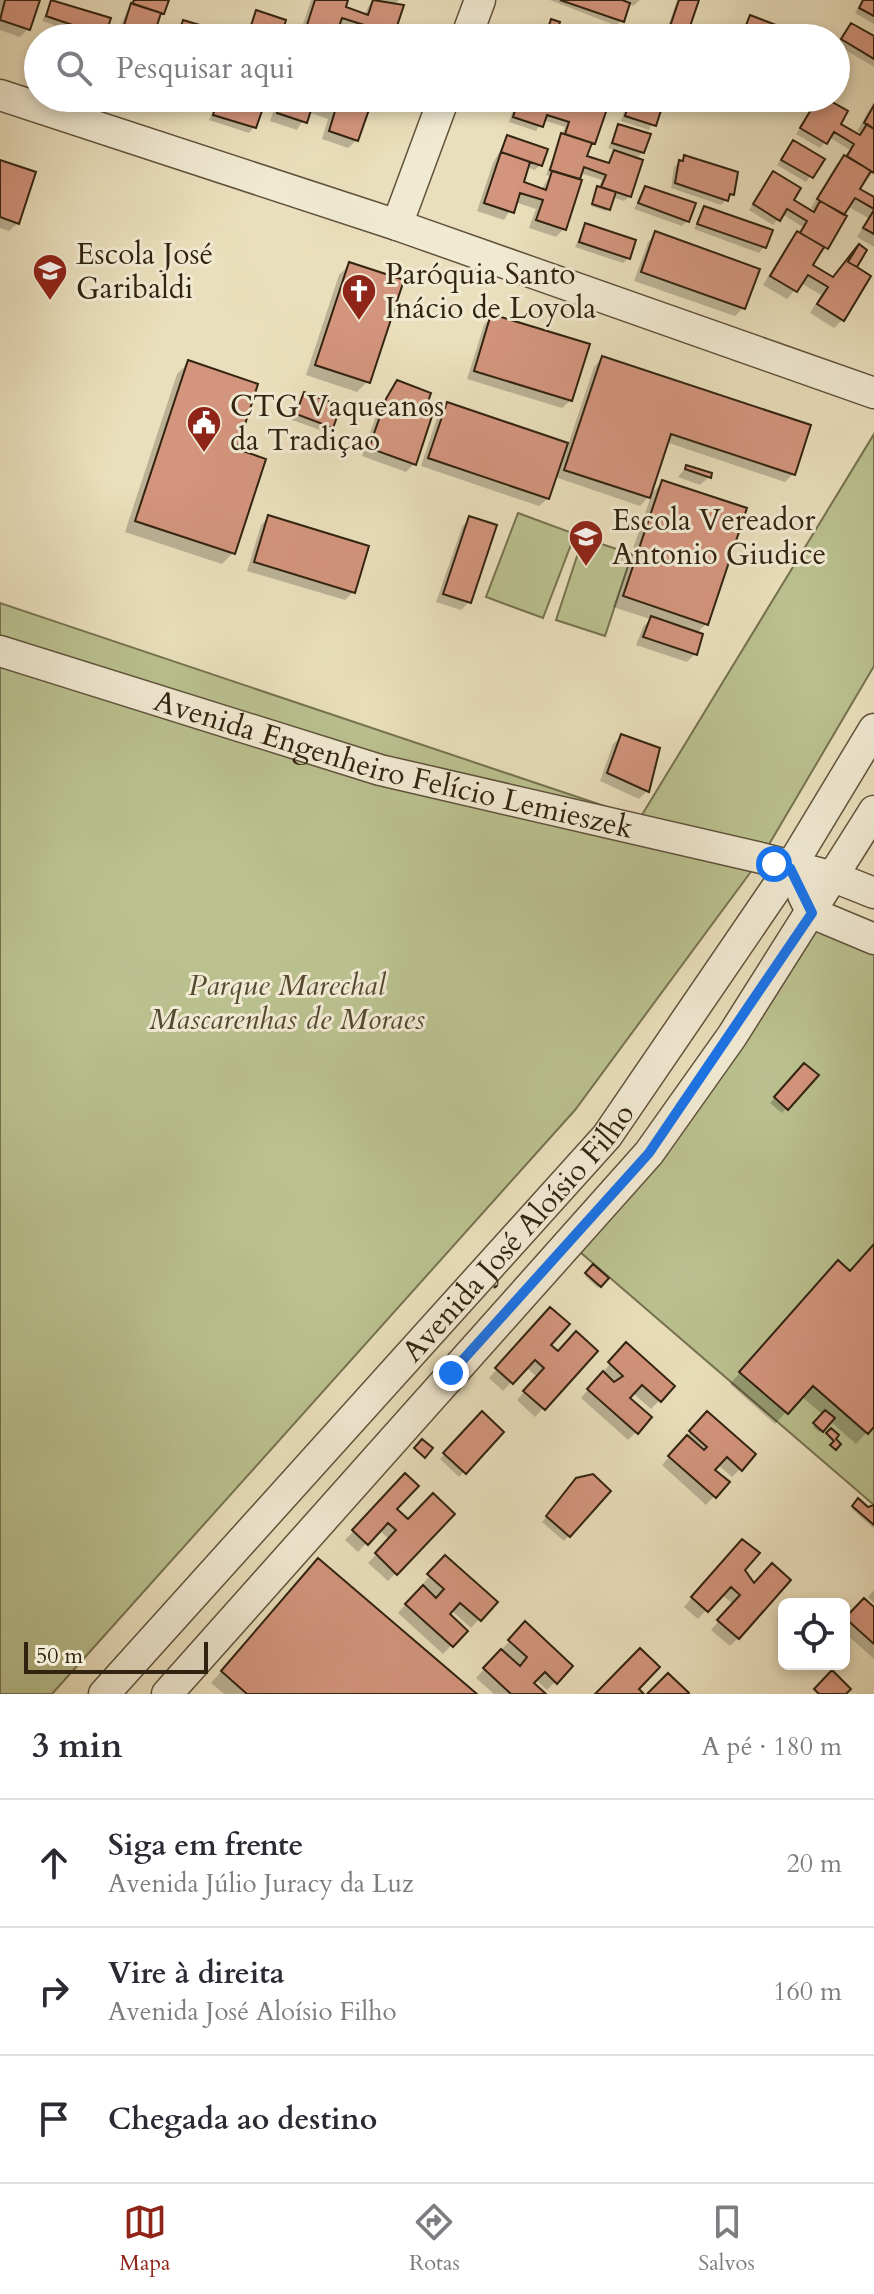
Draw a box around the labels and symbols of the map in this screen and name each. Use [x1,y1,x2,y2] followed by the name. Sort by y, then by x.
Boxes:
[76,234,213,309] place label: Escola José Garibaldi
[31,252,69,302] school or university icon: Escola José Garibaldi
[385,254,596,329] place label: Paróquia Santo Inácio de Loyola
[340,272,378,322] church icon: Paróquia Santo Inácio de Loyola
[230,386,444,461] place label: CTG Vaqueanos da Tradiçao
[185,404,223,454] public building icon: CTG Vaqueanos da Tradiçao
[612,500,826,575] place label: Escola Vereador Antonio Giudice
[567,518,605,568] school or university icon: Escola Vereador Antonio Giudice
[149,680,637,849] street label: Avenida Engenheiro Felício Lemieszek
[756,846,792,882] route start
[149,965,425,1040] park label: Parque Marechal Mascarenhas de Moraes
[393,1096,644,1371] street label: Avenida José Aloísio Filho
[433,1355,469,1391] route end
[24,1638,208,1674] scale bar

